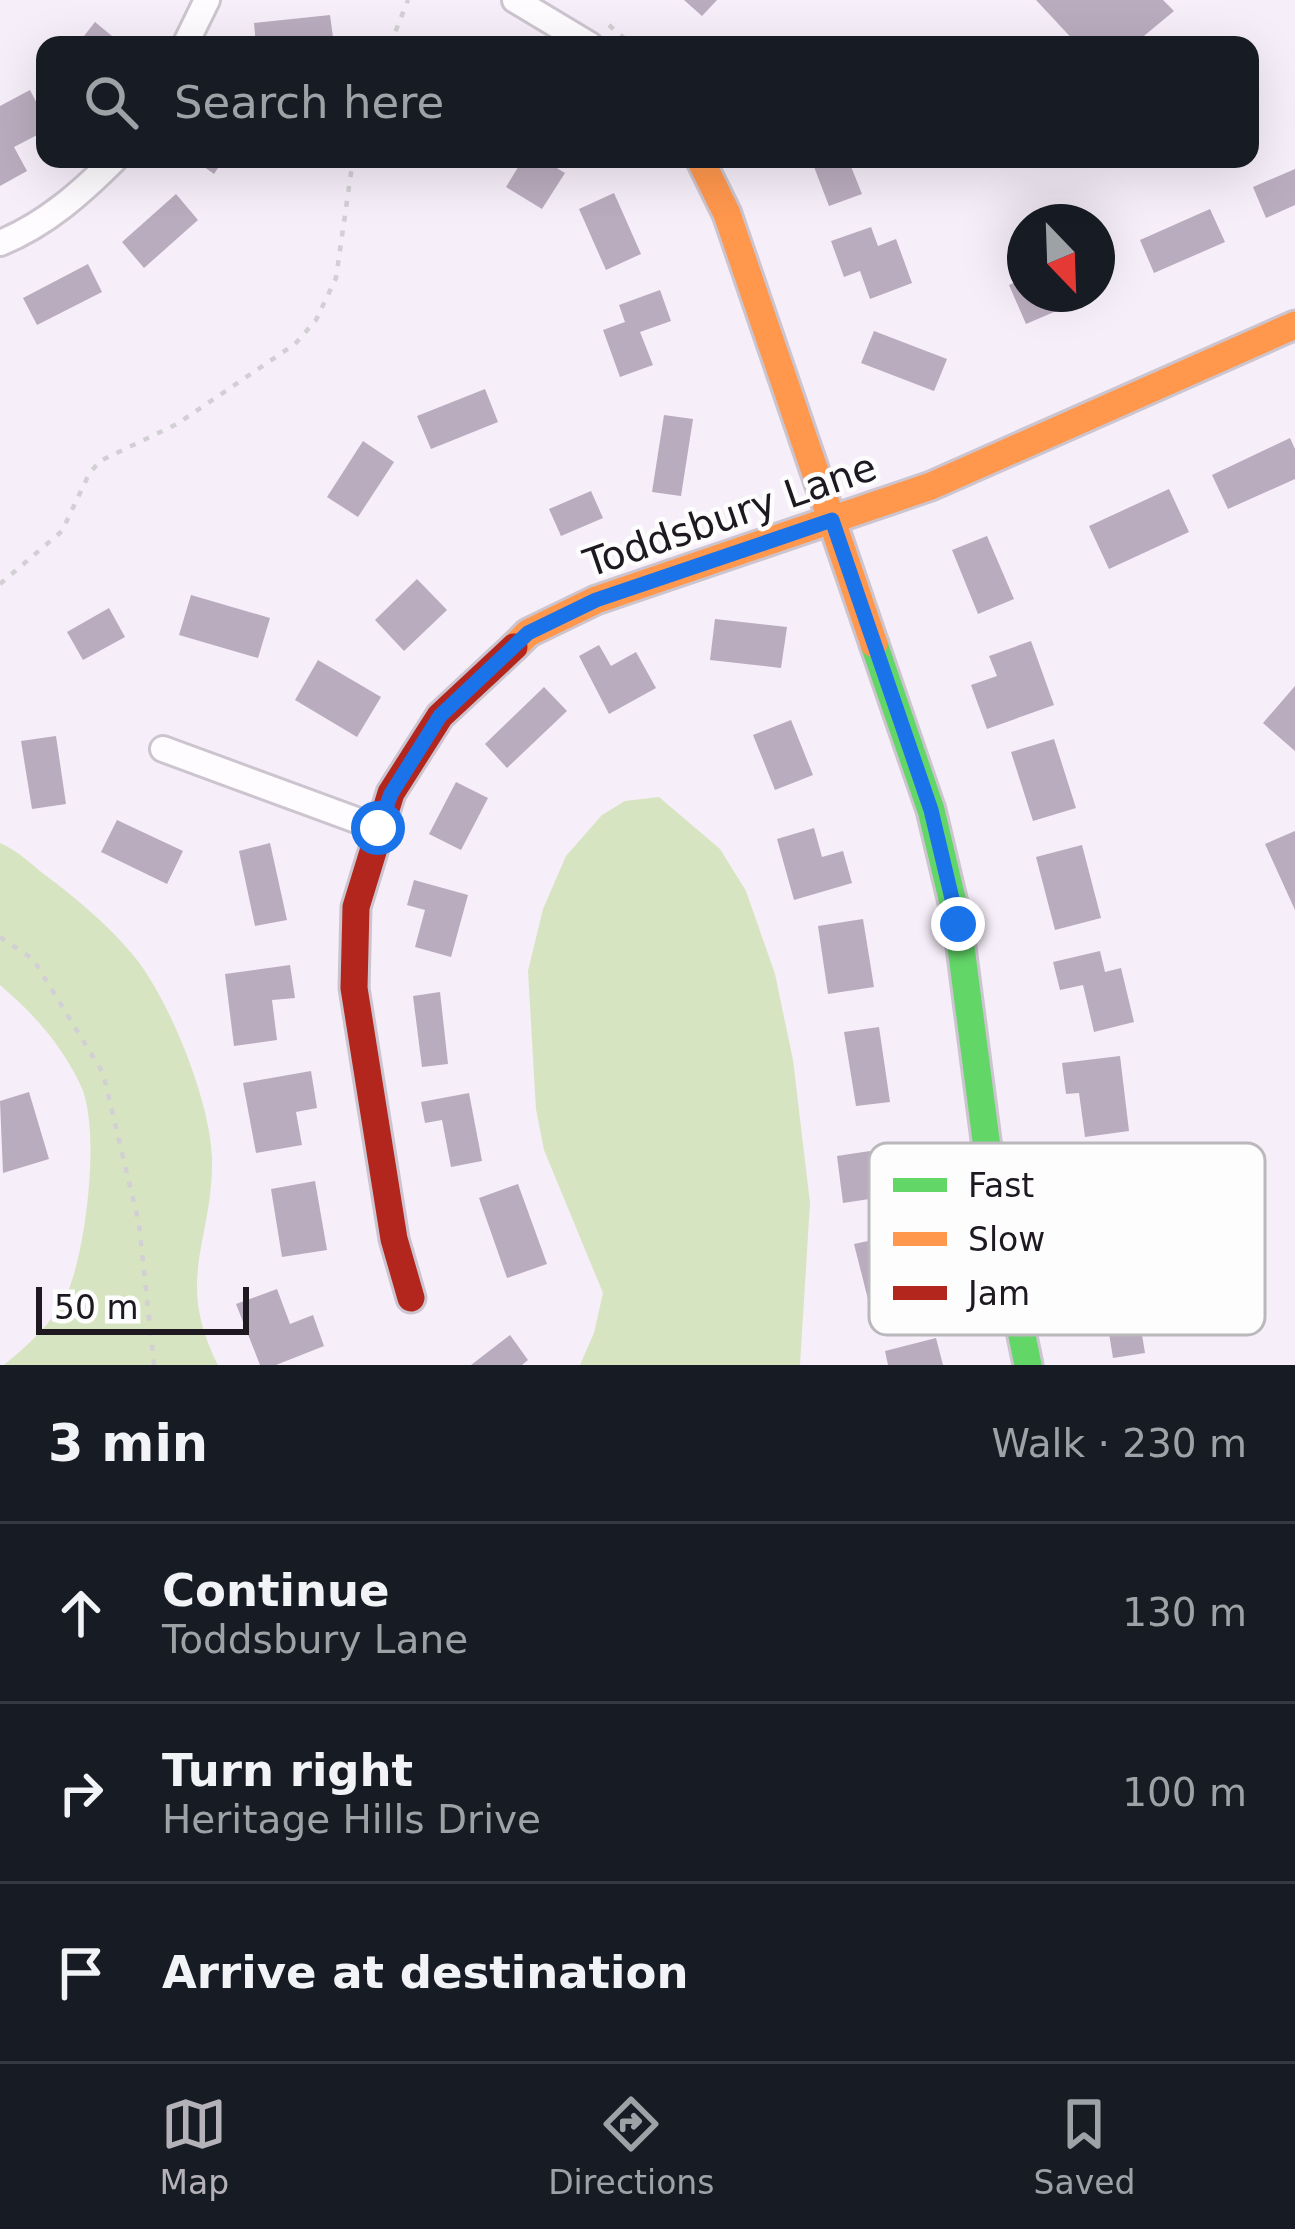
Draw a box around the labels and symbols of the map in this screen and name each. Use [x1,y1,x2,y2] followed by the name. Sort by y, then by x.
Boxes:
[1007,204,1115,312] north arrow
[577,444,882,586] street label: Toddsbury Lane
[351,801,405,855] route start
[931,897,985,951] route end
[869,1143,1265,1335] legend
[968,1166,1034,1205] text: Fast
[968,1220,1045,1259] text: Slow
[966,1274,1030,1313] text: Jam
[36,1281,249,1334] scale bar

